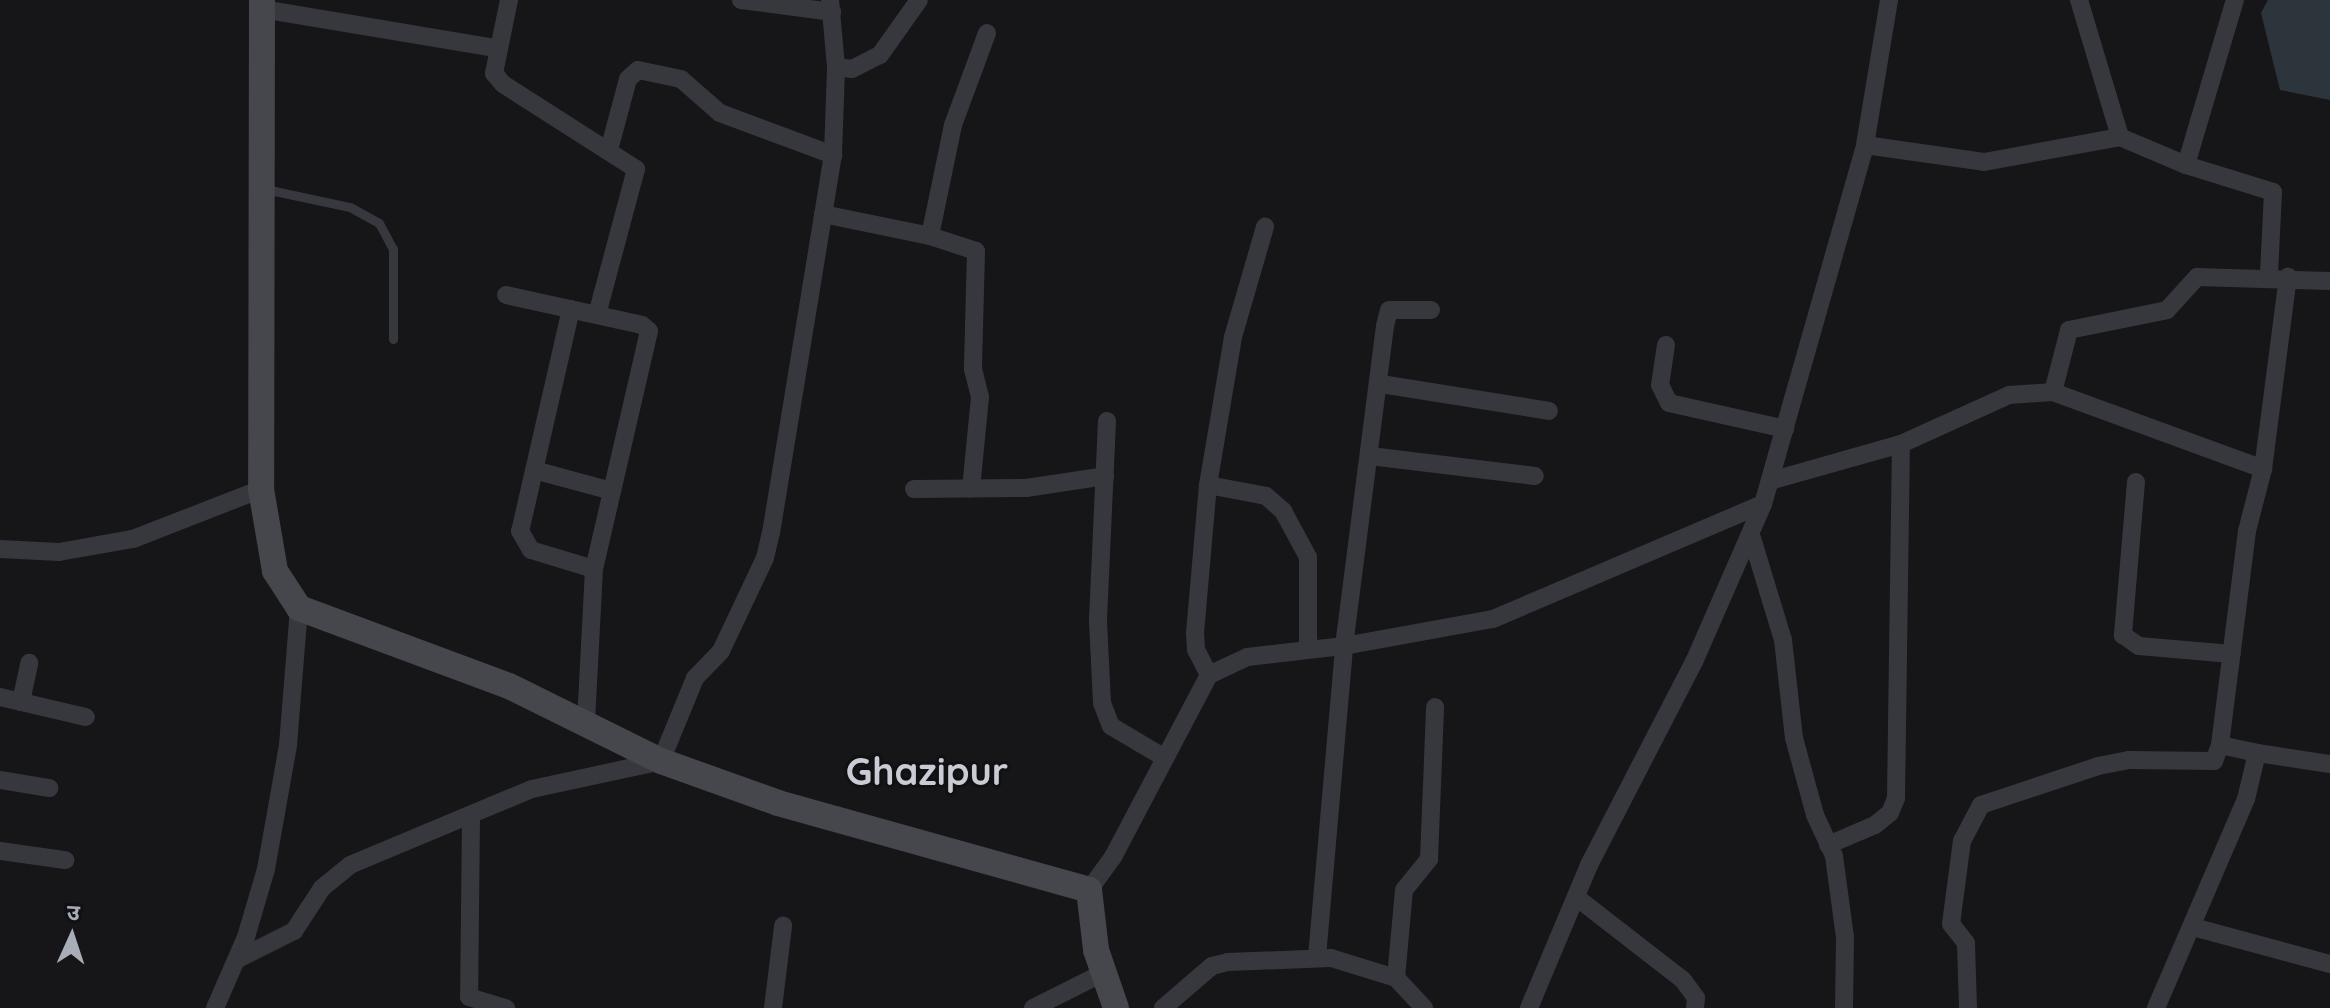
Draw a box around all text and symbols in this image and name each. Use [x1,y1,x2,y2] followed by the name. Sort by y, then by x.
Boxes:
[846,749,1008,795] district label: Ghazipur
[32,896,112,976] north arrow
[66,898,80,926] text: उ

